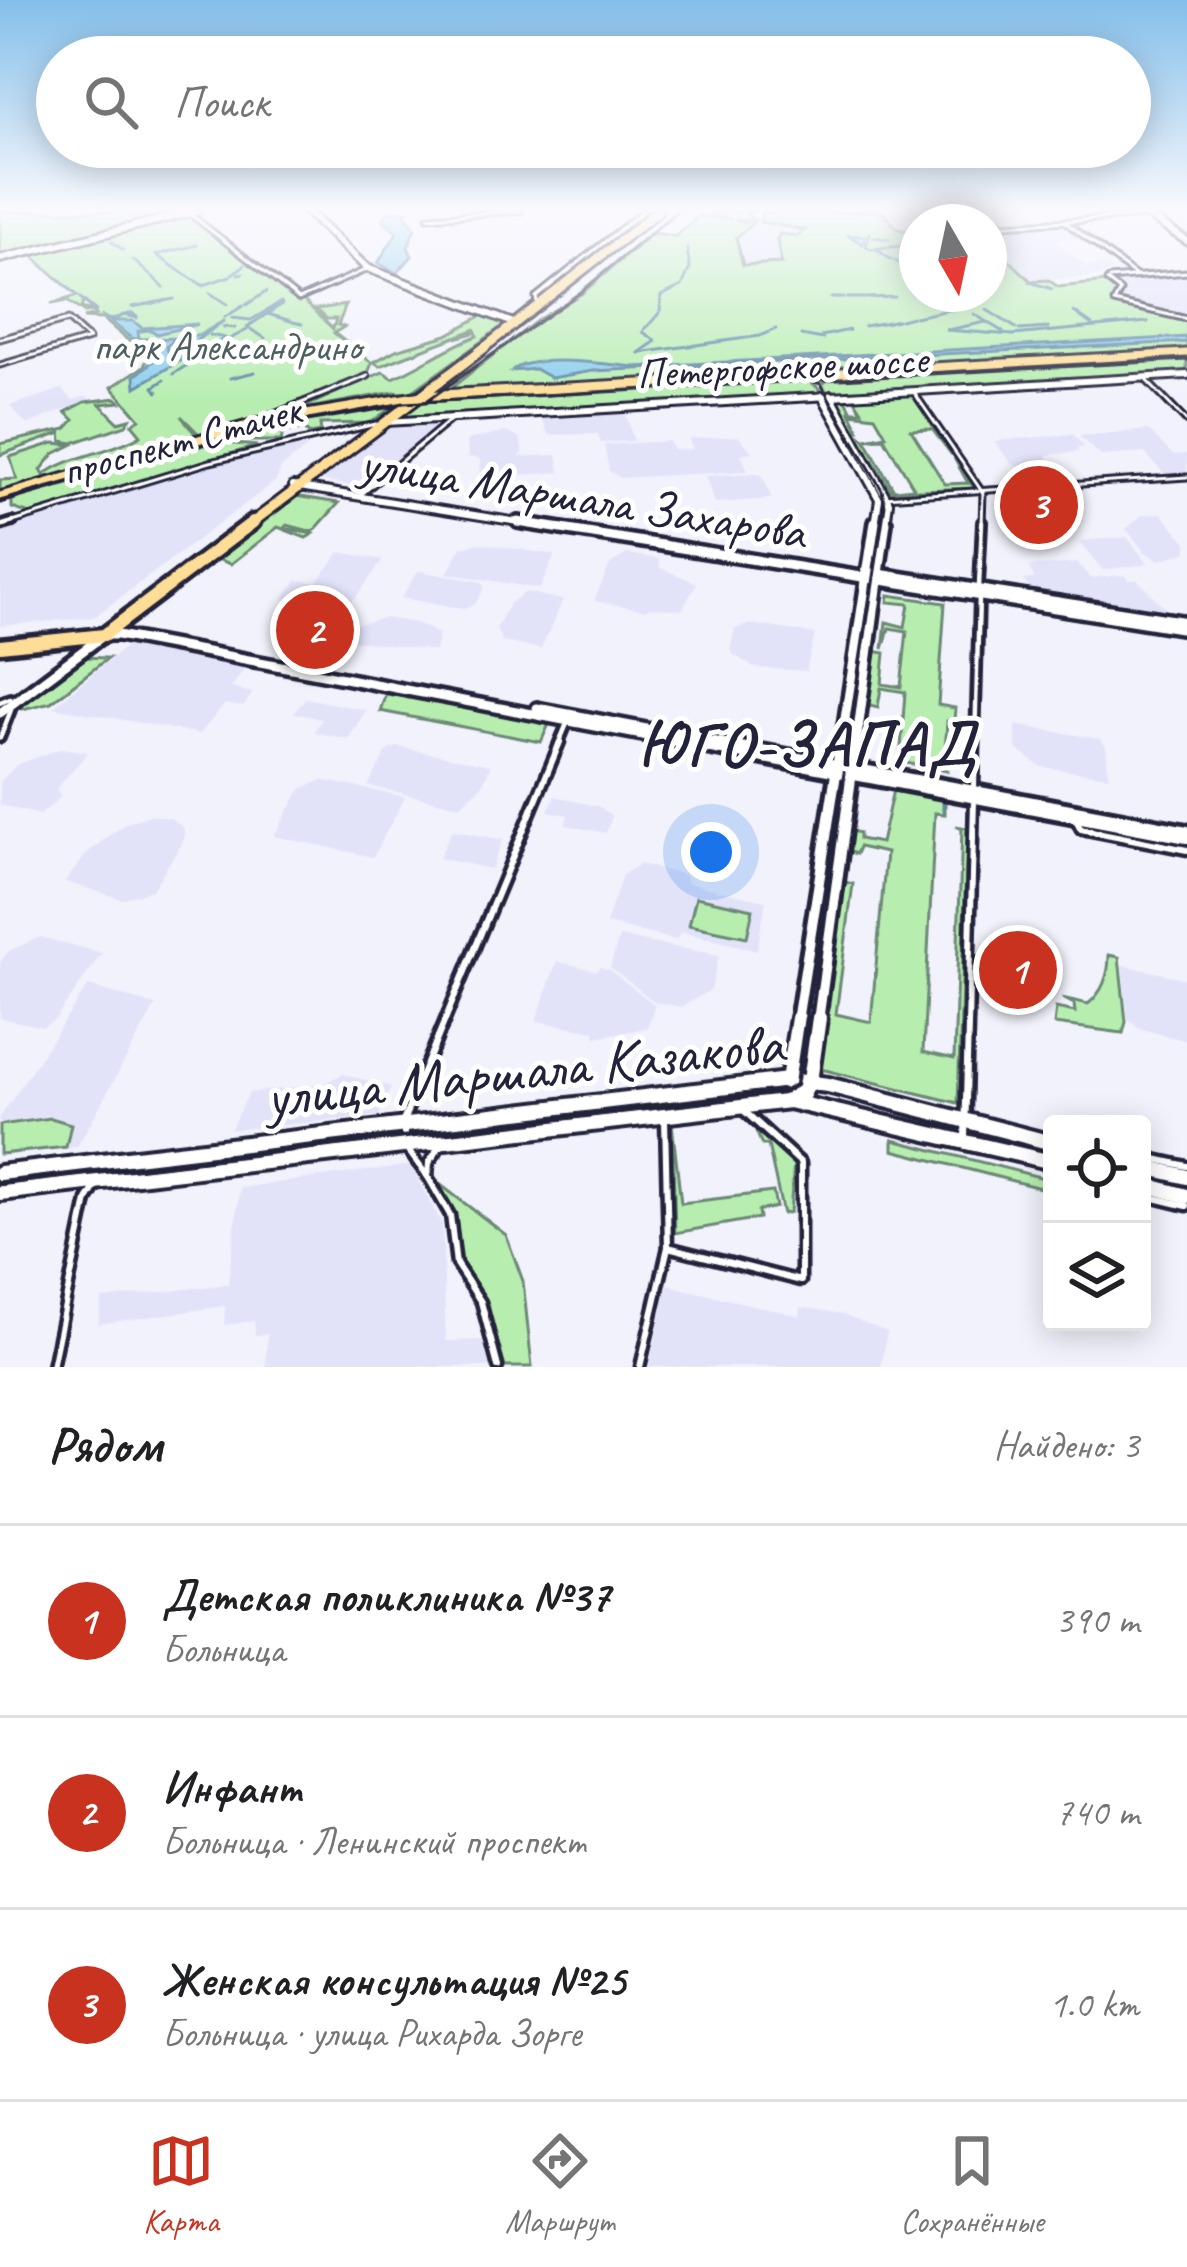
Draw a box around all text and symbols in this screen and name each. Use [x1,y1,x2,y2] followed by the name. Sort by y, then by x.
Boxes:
[36,36,1151,168] search box
[78,69,144,135] icon: search
[174,74,269,131] text: Поиск
[899,204,1007,312] north arrow
[93,320,365,373] park label: парк Александрино
[635,332,932,401] street label: Петергофское шоссе
[56,382,309,498] street label: проспект Стачек
[353,430,814,564] street label: улица Маршала Захарова
[1000,460,1078,550] pin: 3
[276,585,354,675] pin: 2
[639,705,979,784] district label: ЮГО-ЗАПАД
[681,822,741,882] your location
[979,925,1057,1015] pin: 1
[259,1005,790,1135] street label: улица Маршала Казакова
[1043,1115,1151,1331] map controls
[1043,1115,1151,1223] button: locate
[1043,1223,1151,1331] button: layers
[48,1413,162,1477] text: Рядом
[994,1421,1139,1470] text: Найдено: 3
[162,1568,610,1625] text: Детская поликлиника №37
[78,1596,96,1645] text: 1
[1055,1596,1139,1645] text: 390 m
[162,1625,285,1674] text: Больница
[162,1760,300,1817] text: Инфант
[78,1788,96,1837] text: 2
[1055,1788,1139,1837] text: 740 m
[162,1817,586,1866] text: Больница · Ленинский проспект
[162,1952,625,2009] text: Женская консультация №25
[78,1980,96,2029] text: 3
[1049,1980,1139,2029] text: 1.0 km
[162,2009,581,2058] text: Больница · улица Рихарда Зорге
[143,2128,219,2242] tab: Карта
[505,2128,614,2242] tab: Маршрут
[900,2128,1044,2242] tab: Сохранённые

